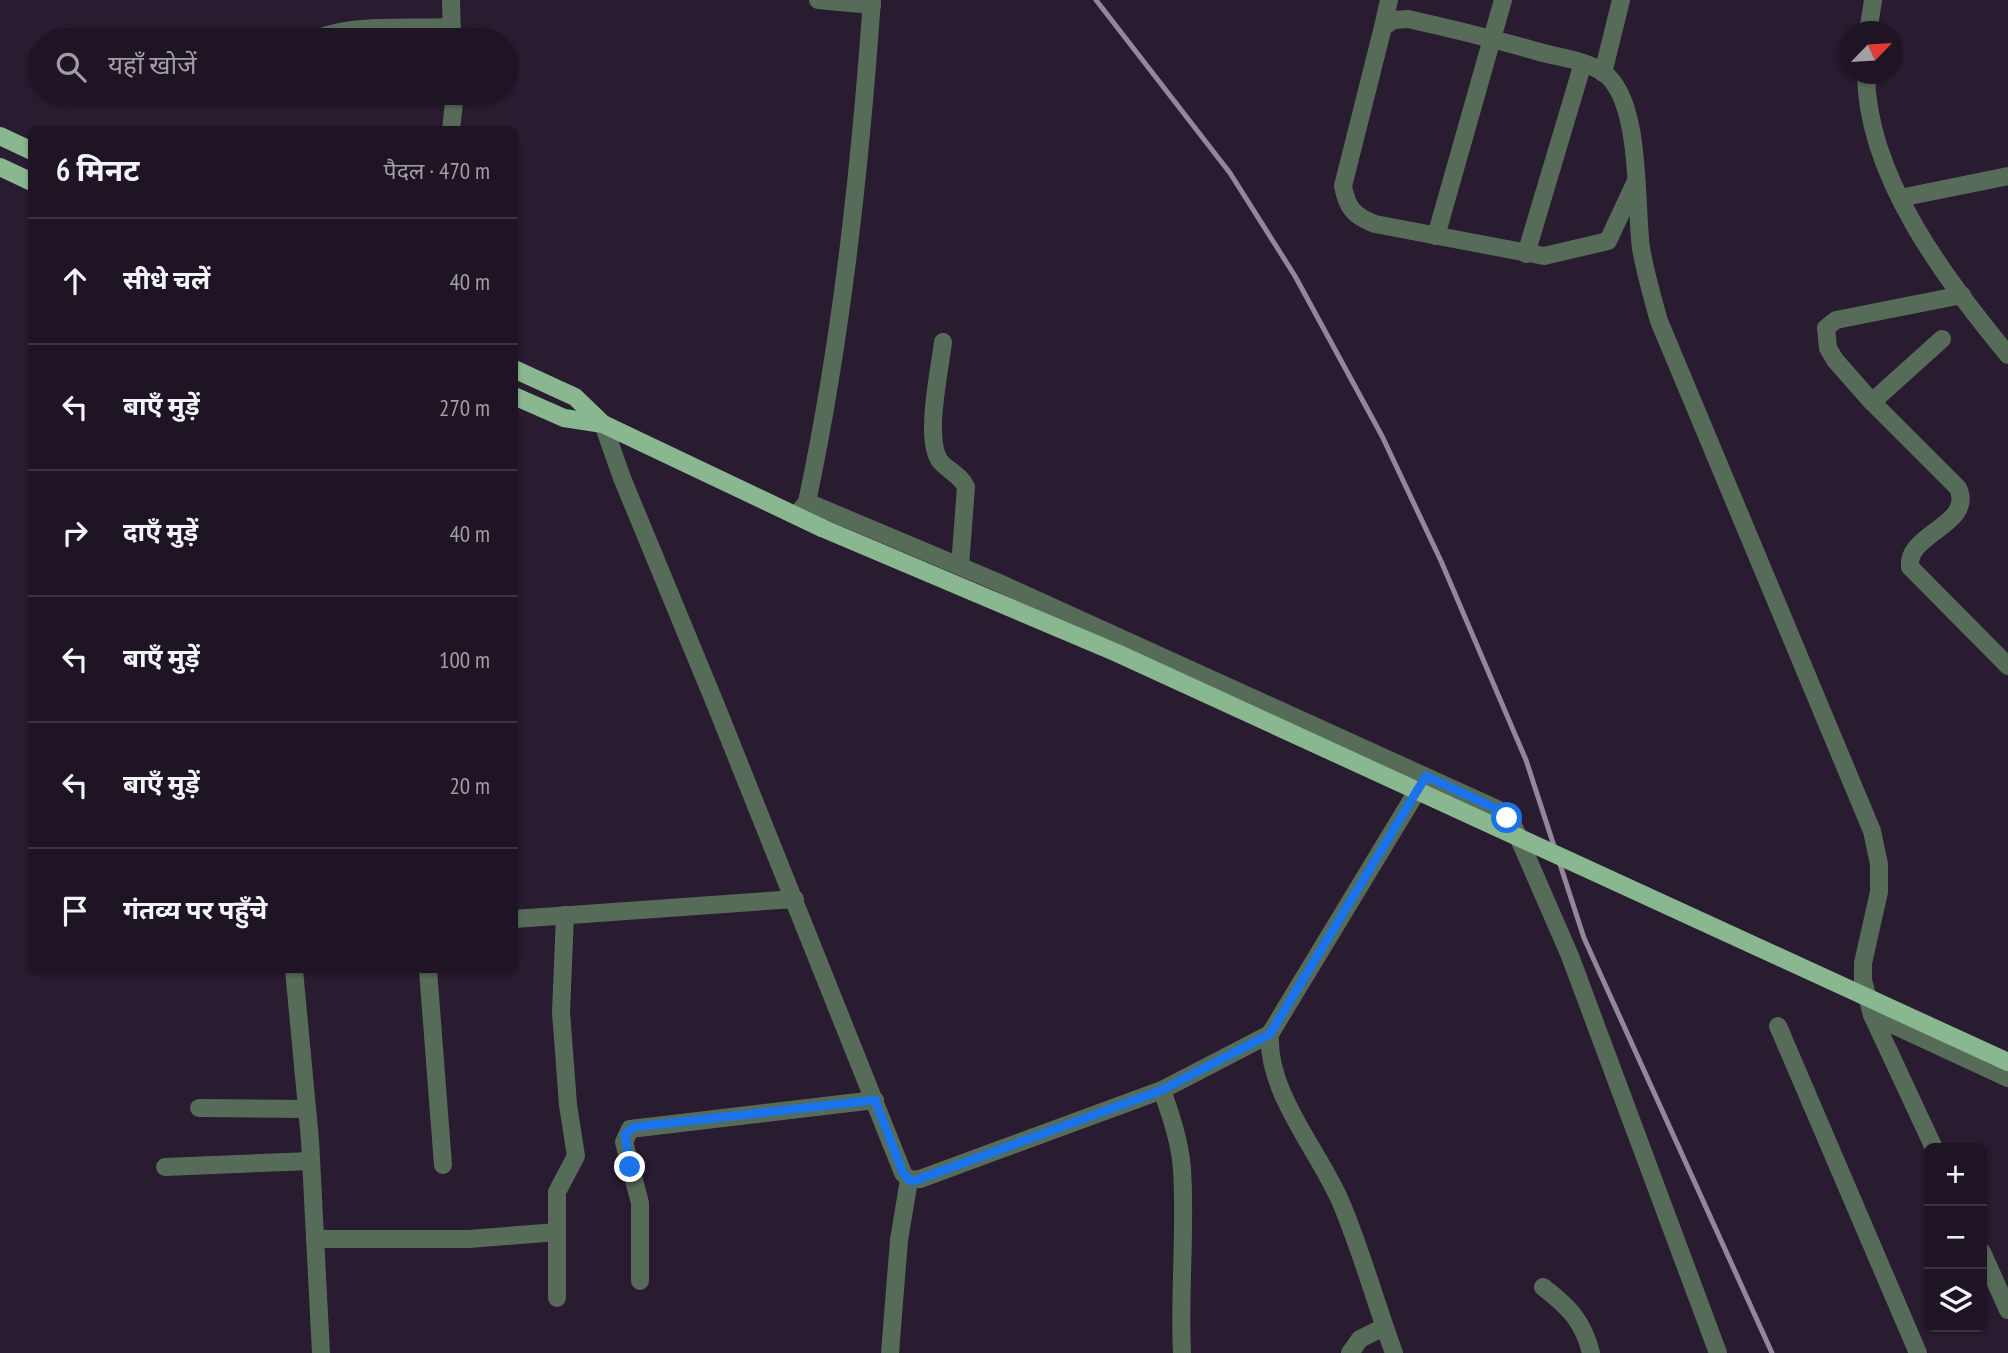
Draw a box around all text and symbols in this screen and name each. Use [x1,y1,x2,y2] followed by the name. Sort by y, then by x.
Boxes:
[1840,21,1903,84] north arrow
[28,28,518,105] search box
[52,48,90,86] icon: search
[108,48,196,81] text: यहाँ खोजें
[56,150,139,189] text: 6 मिनट
[384,156,490,185] text: पैदल · 470 m
[56,262,94,300] icon: ahead
[123,263,210,296] text: सीधे चलें
[449,267,490,296] text: 40 m
[56,388,94,426] icon: left
[123,389,200,422] text: बाएँ मुड़ें
[439,393,490,422] text: 270 m
[56,514,94,552] icon: right
[123,515,198,548] text: दाएँ मुड़ें
[449,519,490,548] text: 40 m
[56,640,94,678] icon: left
[123,641,200,674] text: बाएँ मुड़ें
[439,645,490,674] text: 100 m
[56,766,94,804] icon: left
[123,767,200,800] text: बाएँ मुड़ें
[449,771,490,800] text: 20 m
[1491,802,1522,833] route start
[56,892,94,930] icon: arrive
[123,893,267,926] text: गंतव्य पर पहुँचे
[1924,1143,1987,1332] map controls
[1924,1143,1987,1206] button: +
[614,1151,645,1182] route end
[1924,1206,1987,1269] button: −
[1924,1269,1987,1332] button: layers

